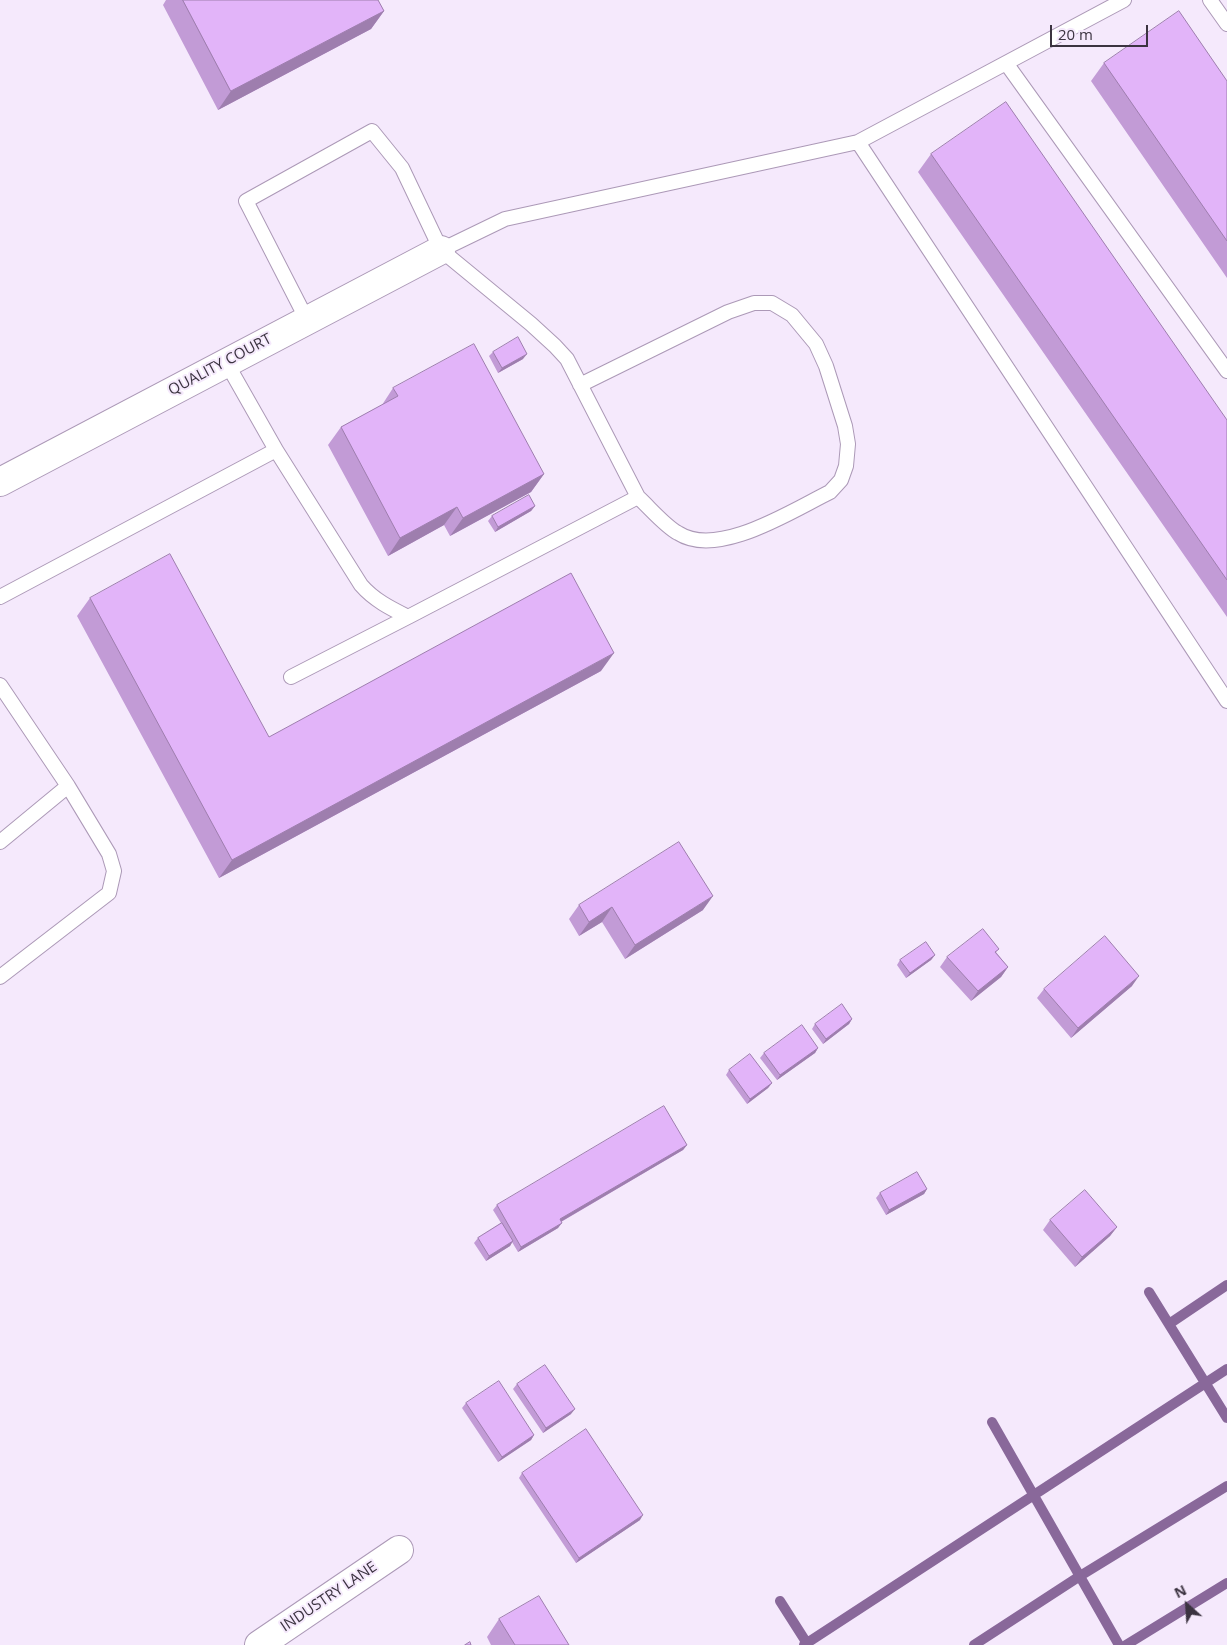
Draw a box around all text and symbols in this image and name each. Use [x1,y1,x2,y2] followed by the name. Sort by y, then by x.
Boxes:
[1052,15,1150,47] scale bar
[1058,24,1093,44] text: 20 m
[165,330,275,400] street label: QUALITY COURT
[277,1558,381,1636] street label: INDUSTRY LANE
[1162,1580,1212,1630] north arrow
[1171,1580,1189,1602] text: N

